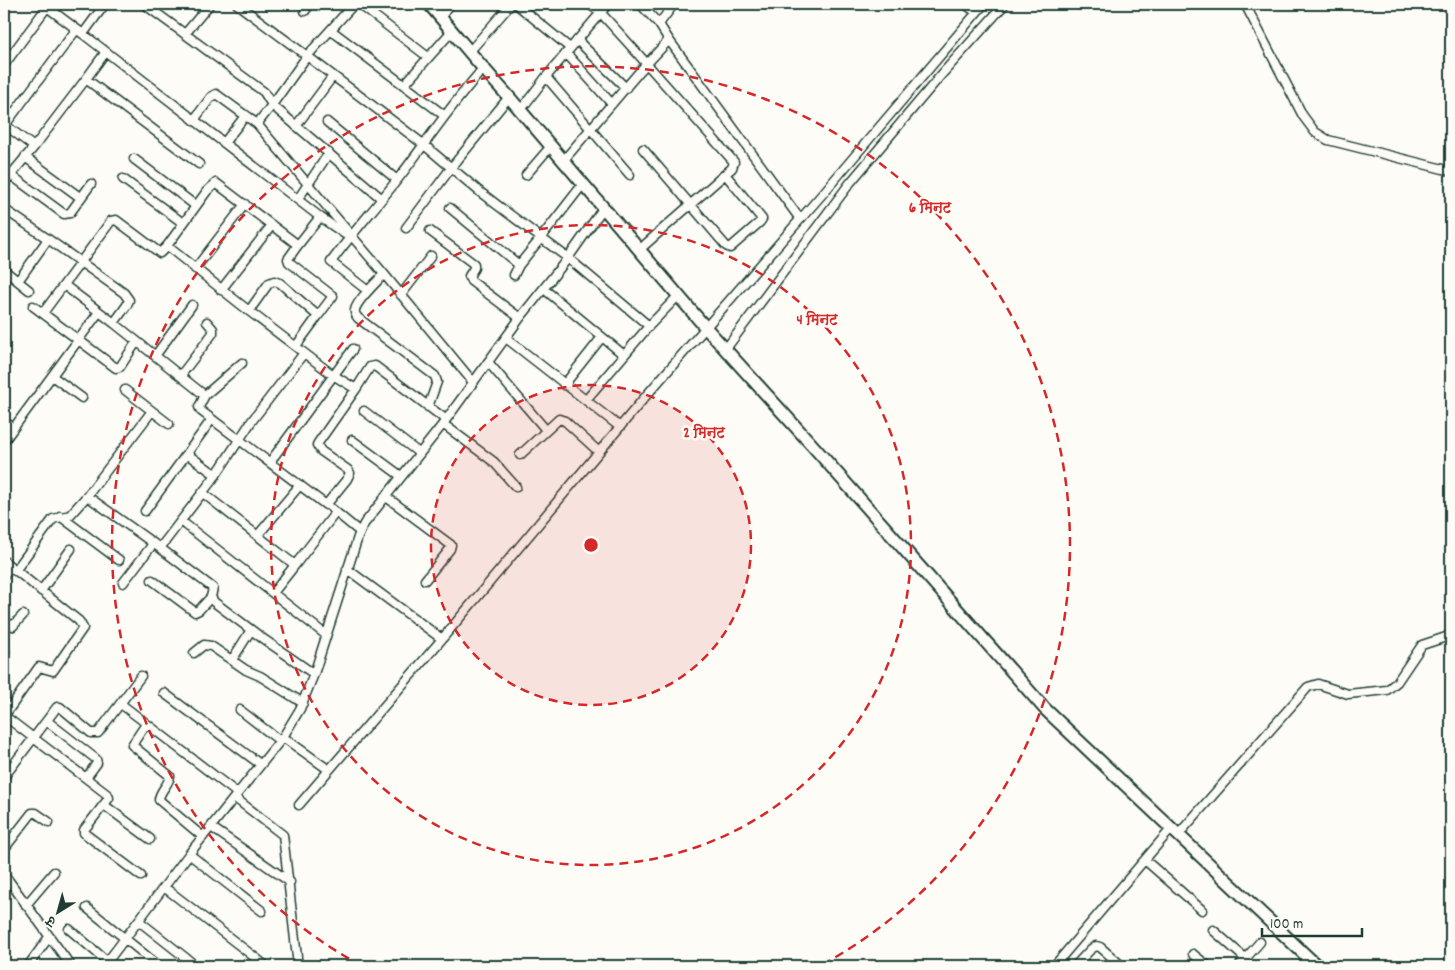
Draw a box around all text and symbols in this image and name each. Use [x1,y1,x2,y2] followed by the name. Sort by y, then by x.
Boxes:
[909,198,952,220] text: 6 मिनट
[796,310,838,332] text: 4 मिनट
[683,423,725,445] text: 2 मिनट
[582,536,600,554] centre of rings
[32,888,82,938] north arrow
[1262,905,1362,937] scale bar
[41,910,61,932] text: उ
[1270,914,1303,936] text: 100 m

